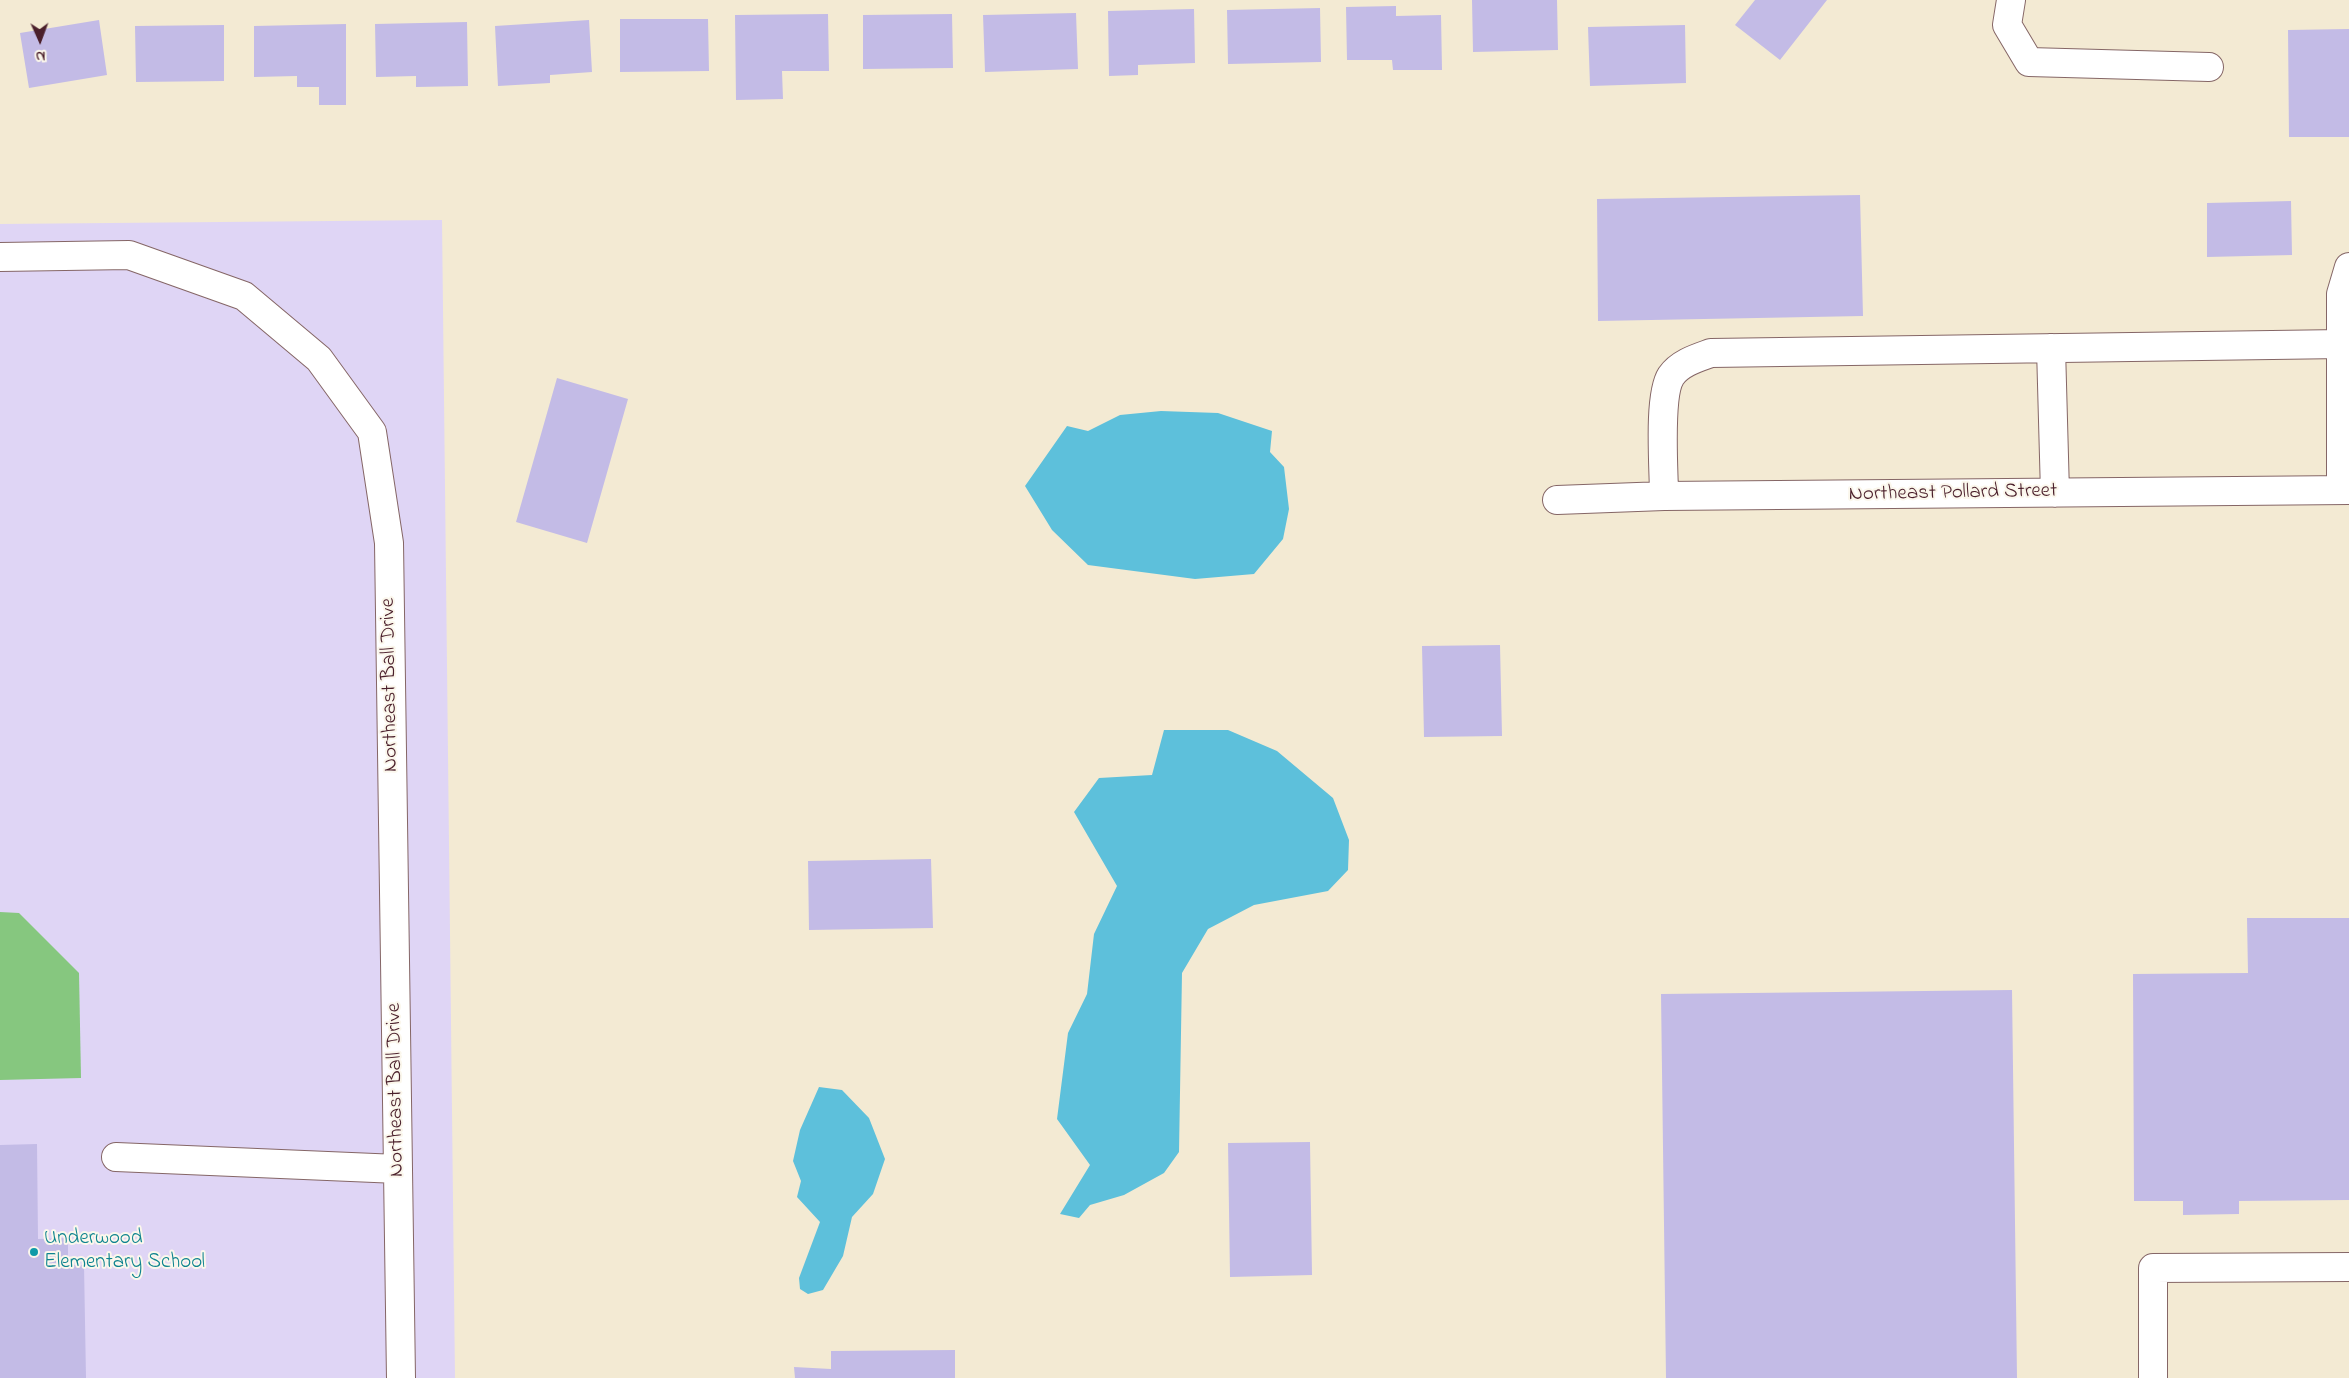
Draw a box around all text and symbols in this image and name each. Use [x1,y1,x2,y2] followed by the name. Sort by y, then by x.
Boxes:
[15,15,65,65] north arrow
[35,45,46,66] text: N
[1849,480,2057,508] street label: Northeast Pollard Street
[377,598,405,772] street label: Northeast Ball Drive
[383,1003,411,1177] street label: Northeast Ball Drive
[44,1227,205,1277] place label: Underwood Elementary School
[28,1246,40,1258] marker: Underwood Elementary School

